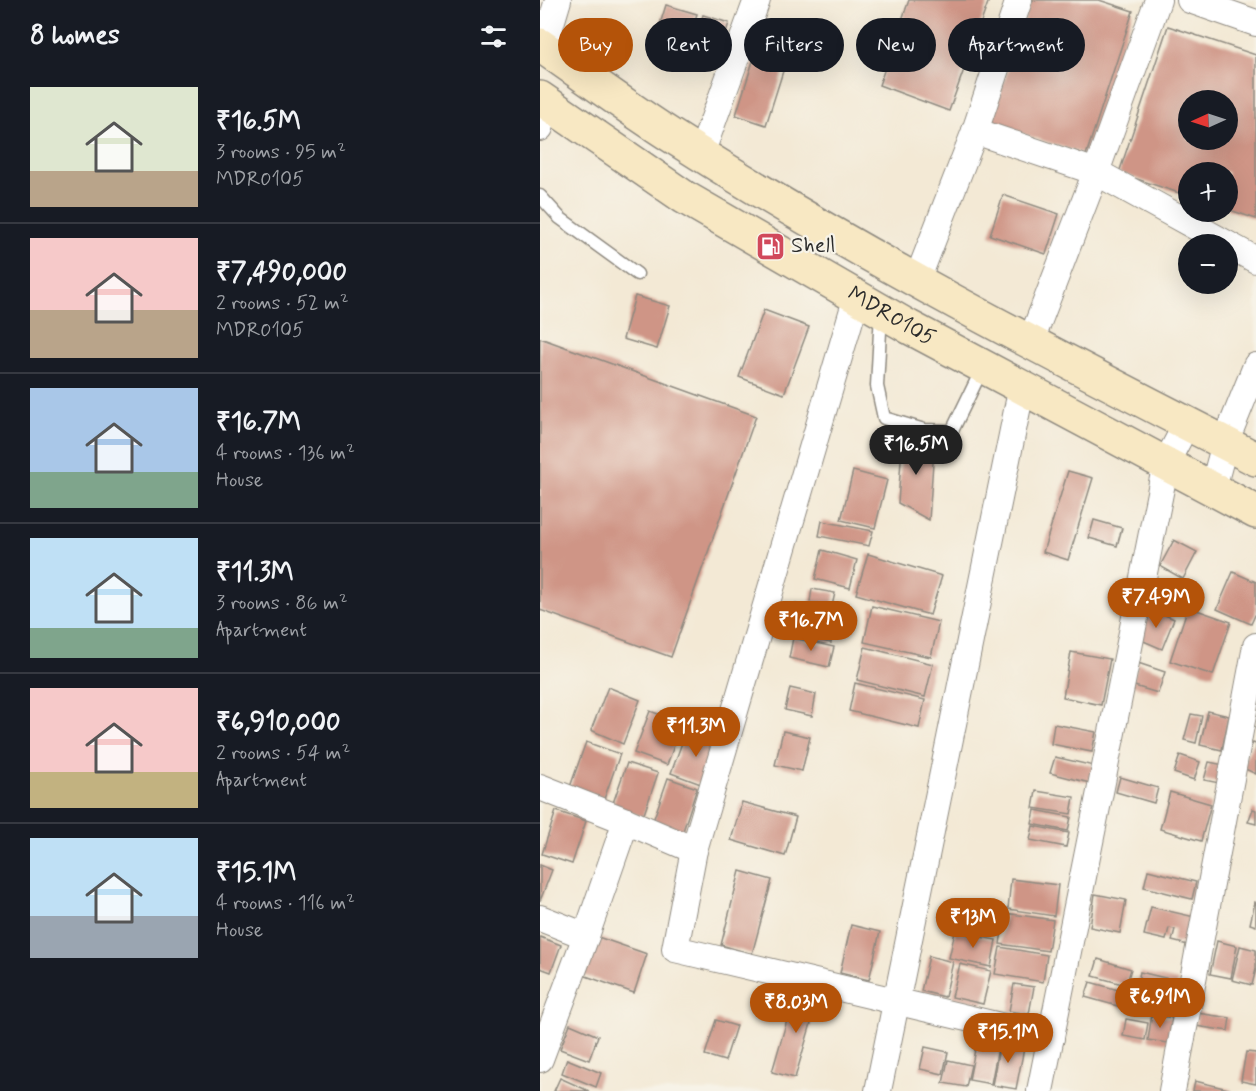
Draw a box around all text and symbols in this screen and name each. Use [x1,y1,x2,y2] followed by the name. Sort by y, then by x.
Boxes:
[558,18,633,72] chip: Buy
[645,18,732,72] chip: Rent
[744,18,844,72] chip: Filters
[856,18,936,72] chip: New
[948,18,1085,72] chip: Apartment
[30,19,120,53] text: 8 homes
[477,20,510,53] icon: filters
[1178,90,1238,150] north arrow
[1178,90,1238,294] map controls
[216,105,301,139] text: ₹16.5M
[78,111,150,183] icon: home
[216,139,346,166] text: 3 rooms · 95 m²
[1178,162,1238,222] button: +
[216,166,304,193] text: MDR0105
[754,230,786,262] fuel station icon: Shell
[791,232,835,260] place label: Shell
[1178,234,1238,294] button: −
[216,256,347,290] text: ₹7,490,000
[78,262,150,334] icon: home
[842,280,940,352] street label: MDR0105
[216,290,349,317] text: 2 rooms · 52 m²
[216,317,304,344] text: MDR0105
[216,406,301,440] text: ₹16.7M
[78,412,150,484] icon: home
[867,425,965,476] pin: ₹16.5M
[883,431,949,458] text: ₹16.5M
[216,440,355,467] text: 4 rooms · 136 m²
[216,467,263,494] text: House
[216,556,294,590] text: ₹11.3M
[78,562,150,634] icon: home
[1107,578,1205,629] pin: ₹7.49M
[1122,584,1190,611] text: ₹7.49M
[216,590,348,617] text: 3 rooms · 86 m²
[762,601,860,652] pin: ₹16.7M
[778,607,844,634] text: ₹16.7M
[216,617,307,644] text: Apartment
[216,706,341,740] text: ₹6,910,000
[647,707,745,758] pin: ₹11.3M
[78,712,150,784] icon: home
[666,713,726,740] text: ₹11.3M
[216,740,350,767] text: 2 rooms · 54 m²
[216,767,307,794] text: Apartment
[216,856,296,890] text: ₹15.1M
[78,862,150,934] icon: home
[216,890,355,917] text: 4 rooms · 116 m²
[937,898,1009,949] pin: ₹13M
[950,904,996,931] text: ₹13M
[216,917,263,944] text: House
[1111,978,1209,1029] pin: ₹6.91M
[747,983,845,1034] pin: ₹8.03M
[1129,984,1191,1011] text: ₹6.91M
[764,989,828,1016] text: ₹8.03M
[959,1013,1057,1064] pin: ₹15.1M
[977,1019,1039,1046] text: ₹15.1M

